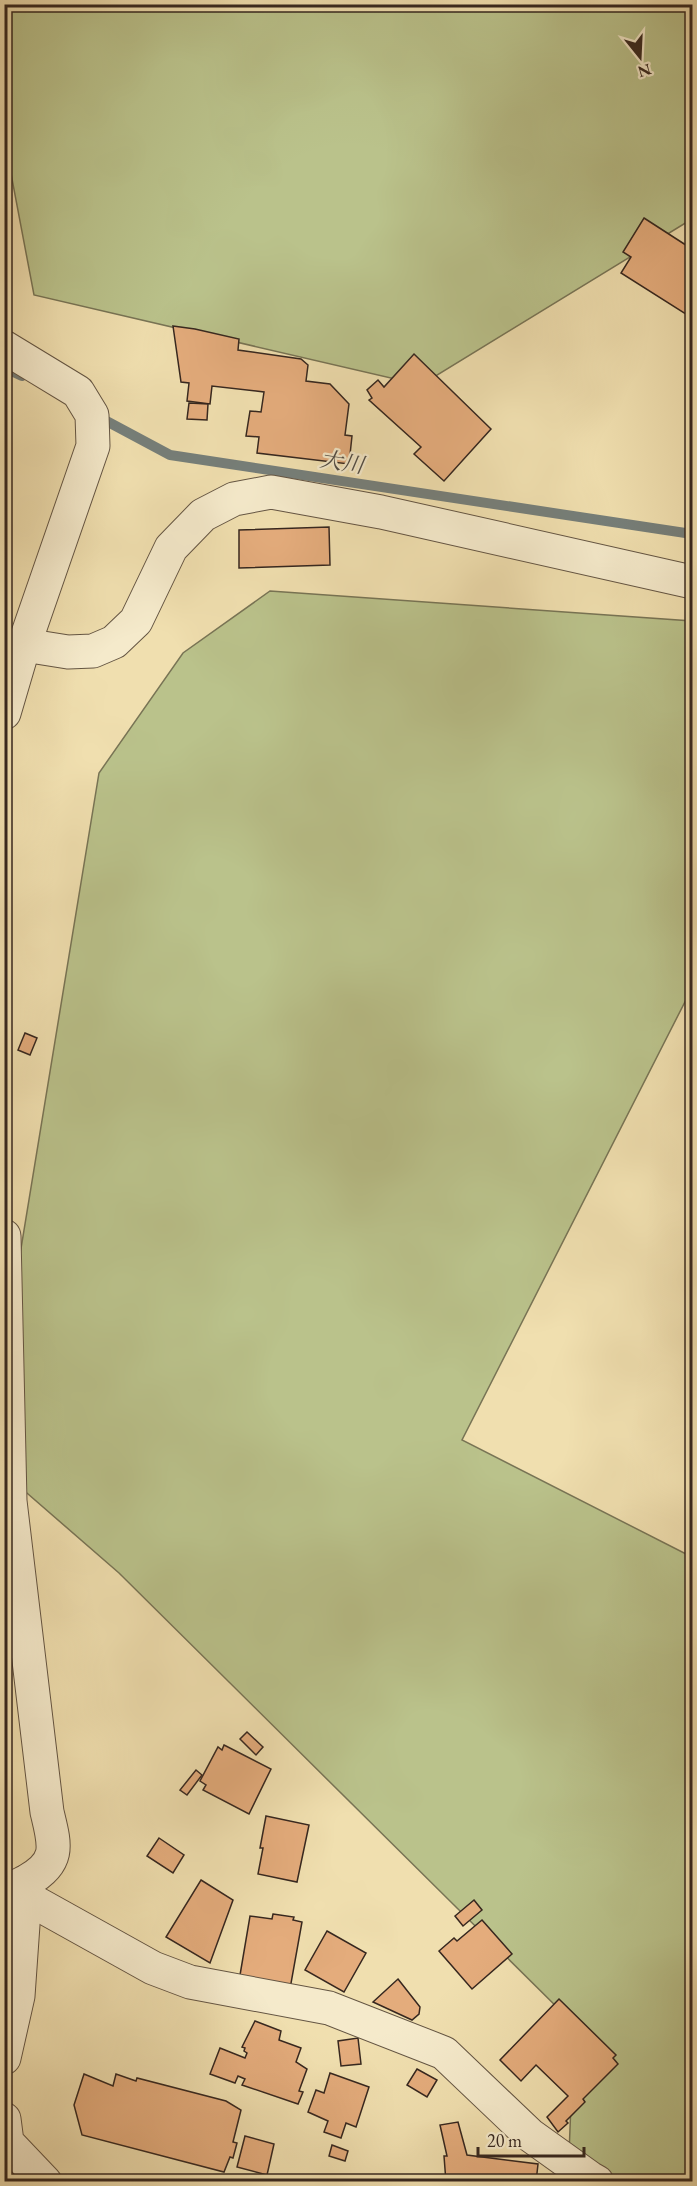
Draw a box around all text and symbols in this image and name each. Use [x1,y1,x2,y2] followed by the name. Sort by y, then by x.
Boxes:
[610,27,670,87] north arrow
[635,59,654,83] text: N
[318,444,368,480] water label: 大川
[478,2120,584,2158] scale bar
[487,2129,522,2152] text: 20 m

